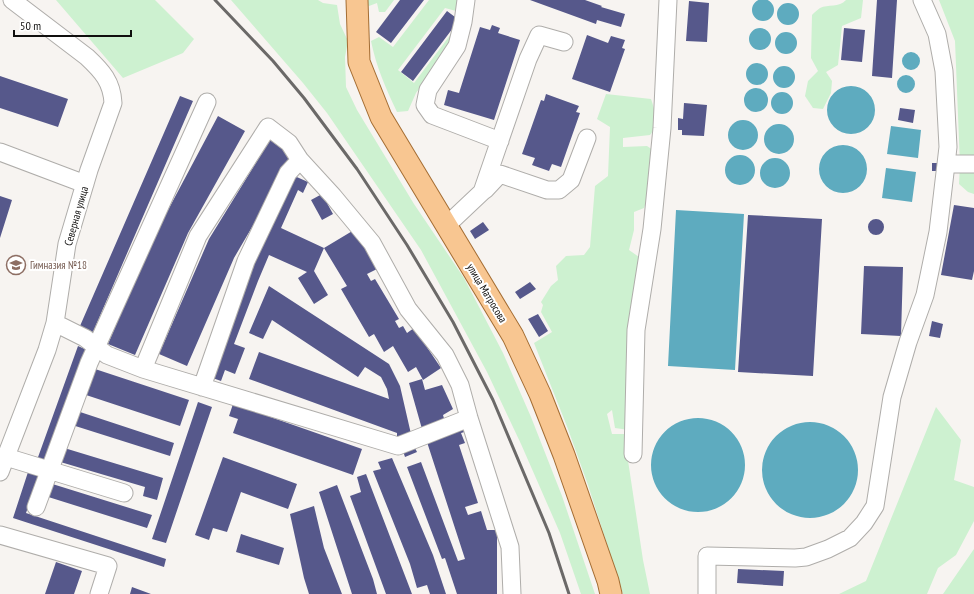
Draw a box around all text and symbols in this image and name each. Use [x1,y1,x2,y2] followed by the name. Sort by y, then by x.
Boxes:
[14,12,131,38] scale bar
[20,18,41,33] text: 50 m
[61,185,91,247] street label: Северная улица
[5,254,27,276] school or university icon: Гимназия №18
[30,258,87,272] place label: Гимназия №18
[464,261,510,325] street label: улица Матросова

